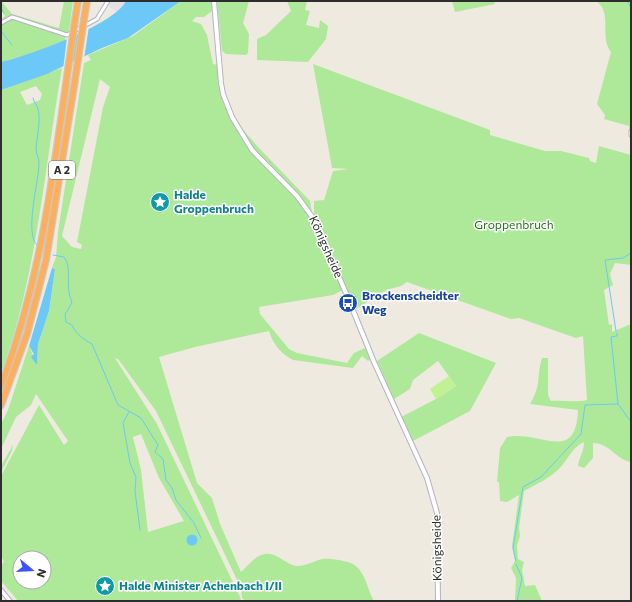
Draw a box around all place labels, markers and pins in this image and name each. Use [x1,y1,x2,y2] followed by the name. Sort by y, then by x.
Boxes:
[174,187,254,215] place label: Halde Groppenbruch
[149,191,171,213] place icon: Halde Groppenbruch
[362,288,459,316] place label: Brockenscheidter Weg
[337,292,359,314] bus stop icon: Brockenscheidter Weg
[94,575,116,597] place icon: Halde Minister Achenbach I/II
[119,578,282,592] place label: Halde Minister Achenbach I/II

